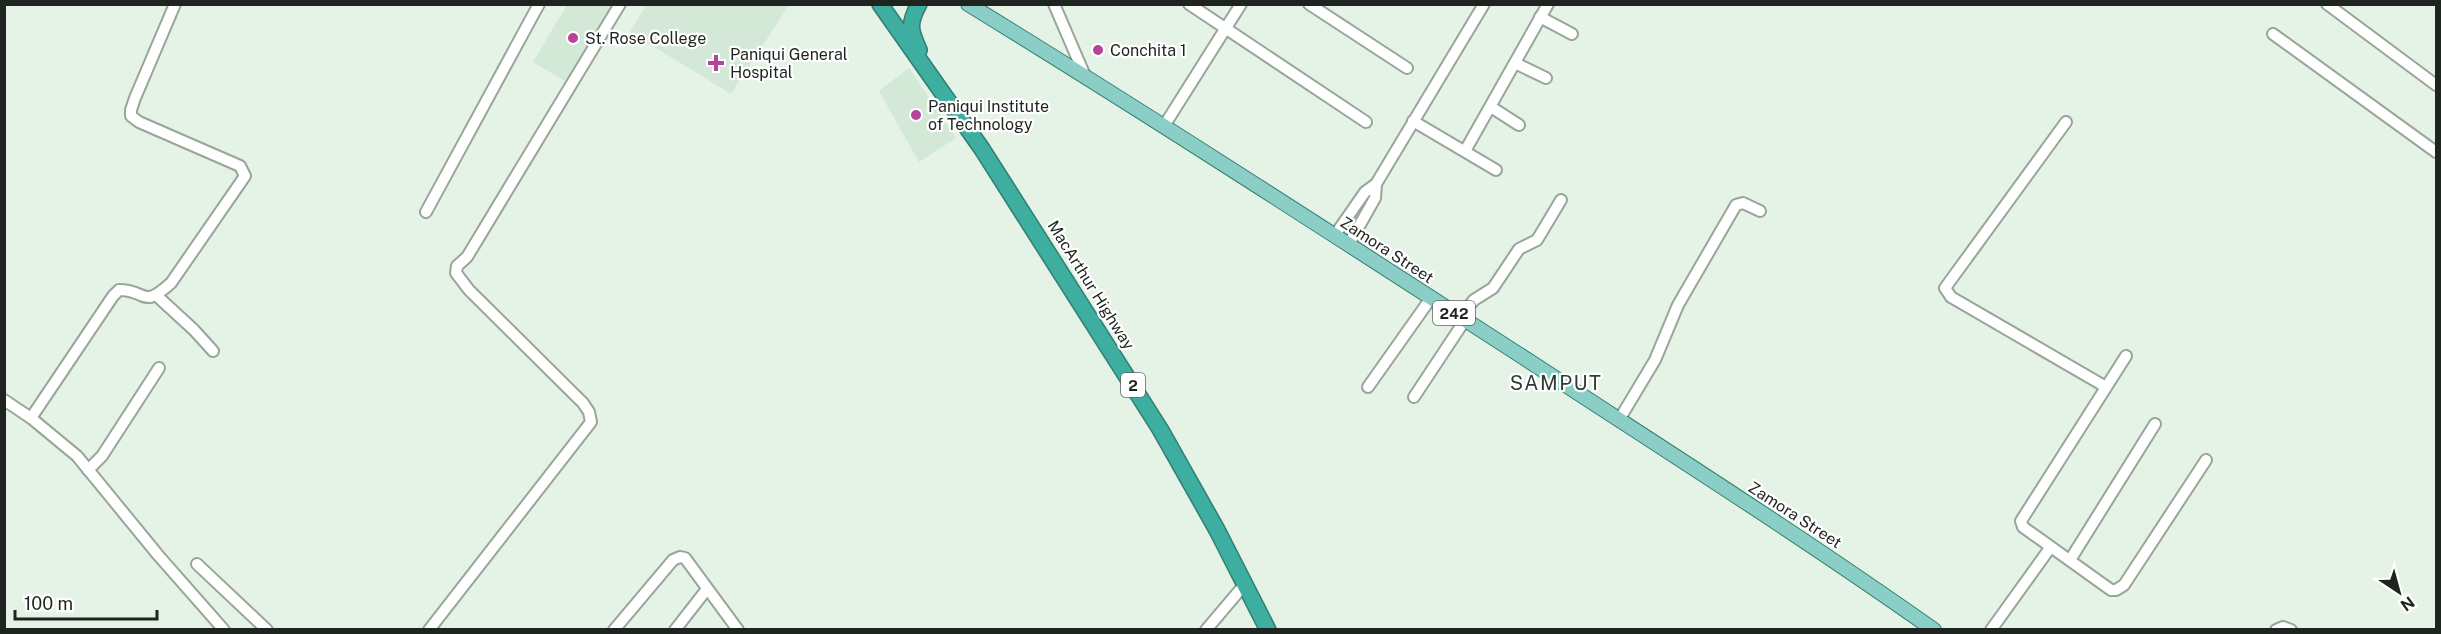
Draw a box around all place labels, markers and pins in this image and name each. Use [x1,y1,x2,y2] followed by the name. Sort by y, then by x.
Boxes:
[585,29,706,48] place label: St. Rose College
[566,31,580,45] marker: St. Rose College
[1110,41,1186,60] place label: Conchita 1
[1091,43,1105,57] marker: Conchita 1
[730,45,848,82] place label: Paniqui General Hospital
[707,54,725,72] marker: Paniqui General Hospital
[928,97,1049,134] place label: Paniqui Institute of Technology
[909,108,923,122] marker: Paniqui Institute of Technology

